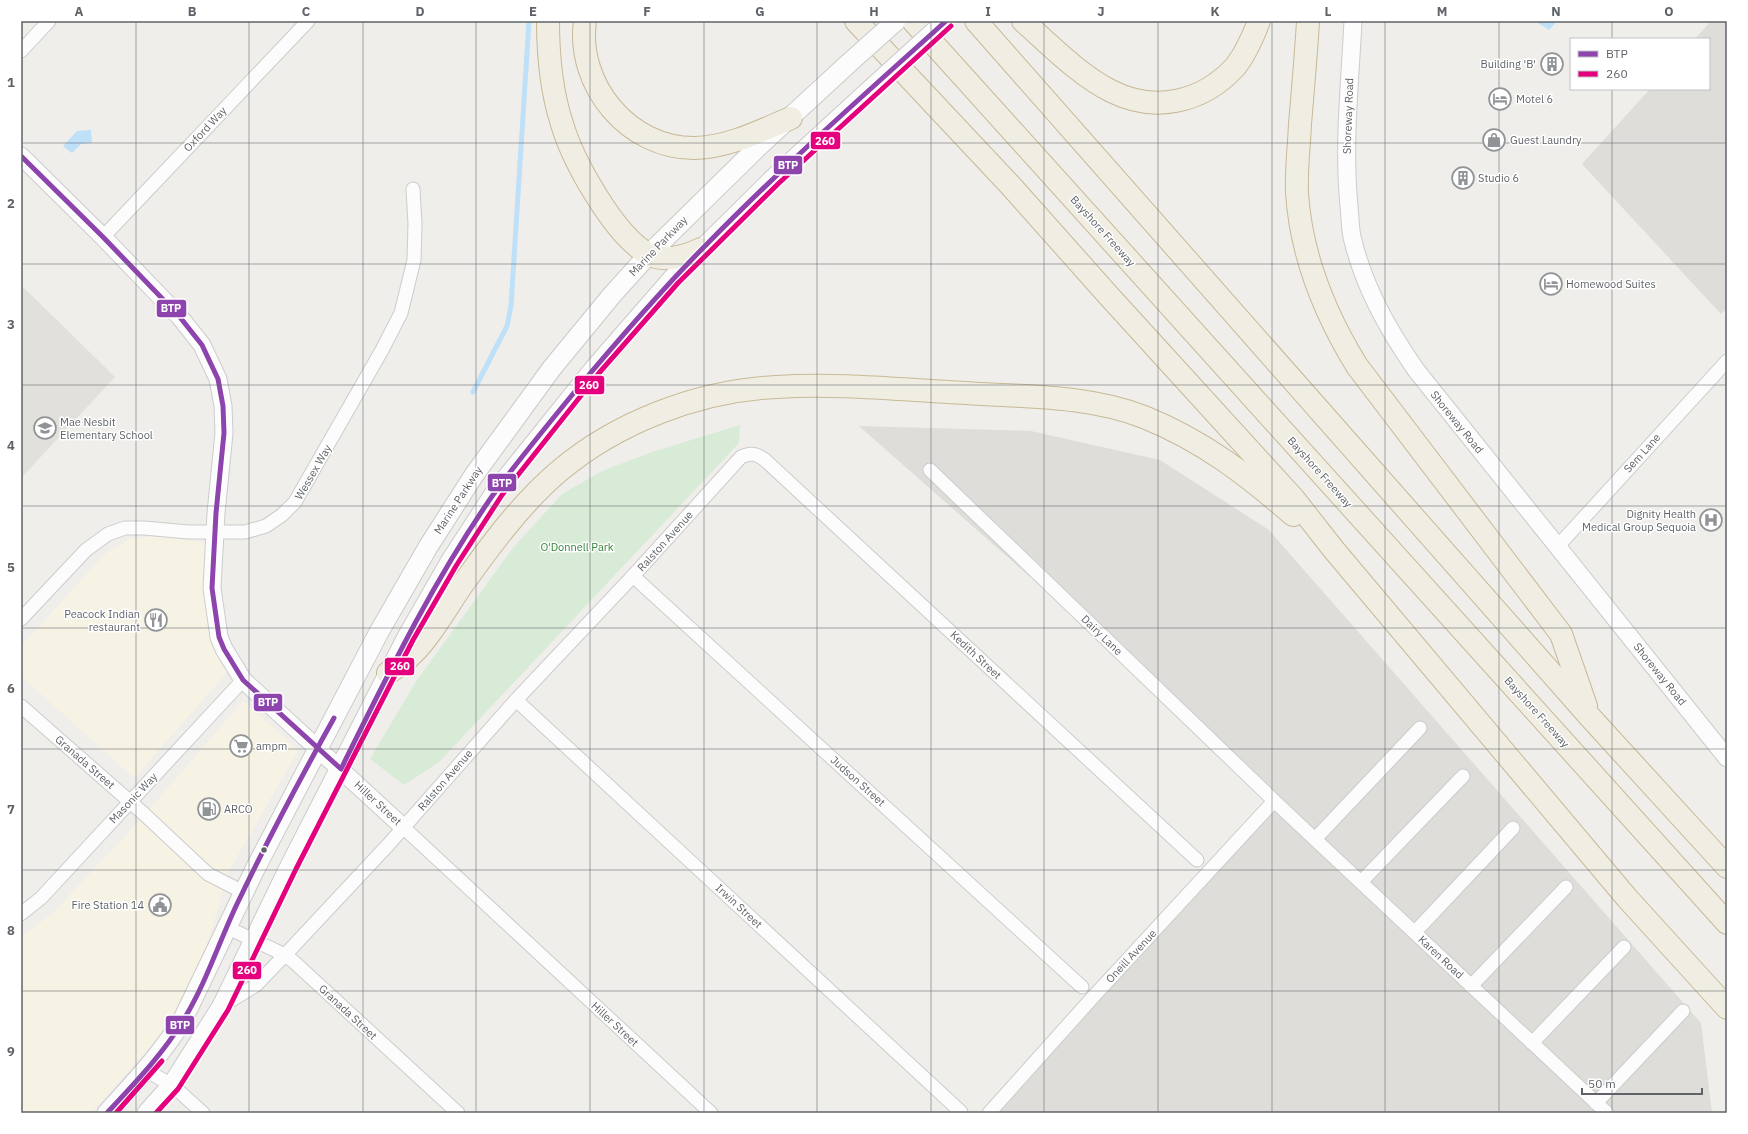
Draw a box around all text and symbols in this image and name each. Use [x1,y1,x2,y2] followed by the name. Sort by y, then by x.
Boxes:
[75,3,84,20] text: A
[188,3,197,20] text: B
[302,3,311,20] text: C
[415,3,425,20] text: D
[529,3,537,20] text: E
[643,3,651,20] text: F
[755,3,765,20] text: G
[869,3,879,20] text: H
[985,3,991,20] text: I
[1097,3,1105,20] text: J
[1210,3,1220,20] text: K
[1325,3,1332,20] text: L
[1437,3,1447,20] text: M
[1551,3,1561,20] text: N
[1664,3,1674,20] text: O
[1570,38,1710,90] legend
[1606,46,1628,61] text: BTP
[1539,51,1565,77] building icon: Building 'B'
[1481,57,1536,71] place label: Building 'B'
[1606,66,1628,81] text: 260
[7,74,15,91] text: 1
[1340,78,1356,154] street label: Shoreway Road
[1487,86,1513,112] hotel icon: Motel 6
[1516,92,1553,106] place label: Motel 6
[180,103,230,155] street label: Oxford Way
[1481,127,1507,153] shop icon: Guest Laundry
[810,131,841,150] line badge: 260
[1510,133,1582,147] place label: Guest Laundry
[815,134,835,148] text: 260
[773,155,803,175] line badge: BTP
[778,158,798,172] text: BTP
[1450,165,1476,191] building icon: Studio 6
[1478,171,1519,185] place label: Studio 6
[1068,193,1139,270] street label: Bayshore Freeway
[7,195,15,212] text: 2
[626,213,691,279] street label: Marine Parkway
[1538,271,1564,297] hotel icon: Homewood Suites
[1566,277,1656,291] place label: Homewood Suites
[156,299,187,318] line badge: BTP
[161,301,181,315] text: BTP
[7,316,15,333] text: 3
[574,375,605,395] line badge: 260
[579,378,599,392] text: 260
[1428,388,1486,456] street label: Shoreway Road
[32,415,58,441] school or university icon: Mae Nesbit Elementary School
[60,415,153,442] place label: Mae Nesbit Elementary School
[1621,430,1663,476] street label: Sem Lane
[1285,434,1356,511] street label: Bayshore Freeway
[7,437,15,454] text: 4
[292,441,335,502] street label: Wessex Way
[431,463,485,537] street label: Marine Parkway
[487,473,517,492] line badge: BTP
[492,476,512,490] text: BTP
[1582,507,1696,534] place label: Dignity Health Medical Group Sequoia
[1698,507,1724,533] hospital icon: Dignity Health Medical Group Sequoia
[634,508,696,574] street label: Ralston Avenue
[540,540,614,554] park label: O'Donnell Park
[7,559,15,576] text: 5
[64,607,140,634] place label: Peacock Indian restaurant
[143,607,169,633] restaurant icon: Peacock Indian restaurant
[1078,612,1126,658] street label: Dairy Lane
[948,628,1005,682] street label: Kedith Street
[1631,640,1689,708] street label: Shoreway Road
[384,657,415,676] line badge: 260
[390,659,410,673] text: 260
[1502,674,1573,751] street label: Bayshore Freeway
[7,680,15,697] text: 6
[253,693,283,712] line badge: BTP
[258,695,278,709] text: BTP
[52,732,118,792] street label: Granada Street
[228,733,254,759] supermarket icon: ampm
[256,739,287,753] place label: ampm
[415,746,475,814] street label: Ralston Avenue
[828,753,888,809] street label: Judson Street
[106,769,160,826] street label: Masonic Way
[352,778,405,828] street label: Hiller Street
[196,796,222,822] fuel station icon: ARCO
[7,801,15,818] text: 7
[224,802,253,816] place label: ARCO
[259,845,269,855] unlabelled marker
[713,881,765,931] street label: Irwin Street
[147,892,173,918] public building icon: Fire Station 14
[72,898,144,912] place label: Fire Station 14
[7,922,15,939] text: 8
[1103,926,1159,986] street label: Oneill Avenue
[1415,932,1467,982] street label: Karen Road
[232,961,262,980] line badge: 260
[237,963,257,977] text: 260
[316,981,380,1043] street label: Granada Street
[589,999,642,1049] street label: Hiller Street
[165,1015,195,1035] line badge: BTP
[170,1018,190,1032] text: BTP
[7,1043,15,1060] text: 9
[1582,1070,1702,1096] scale bar
[1588,1076,1616,1091] text: 50 m

